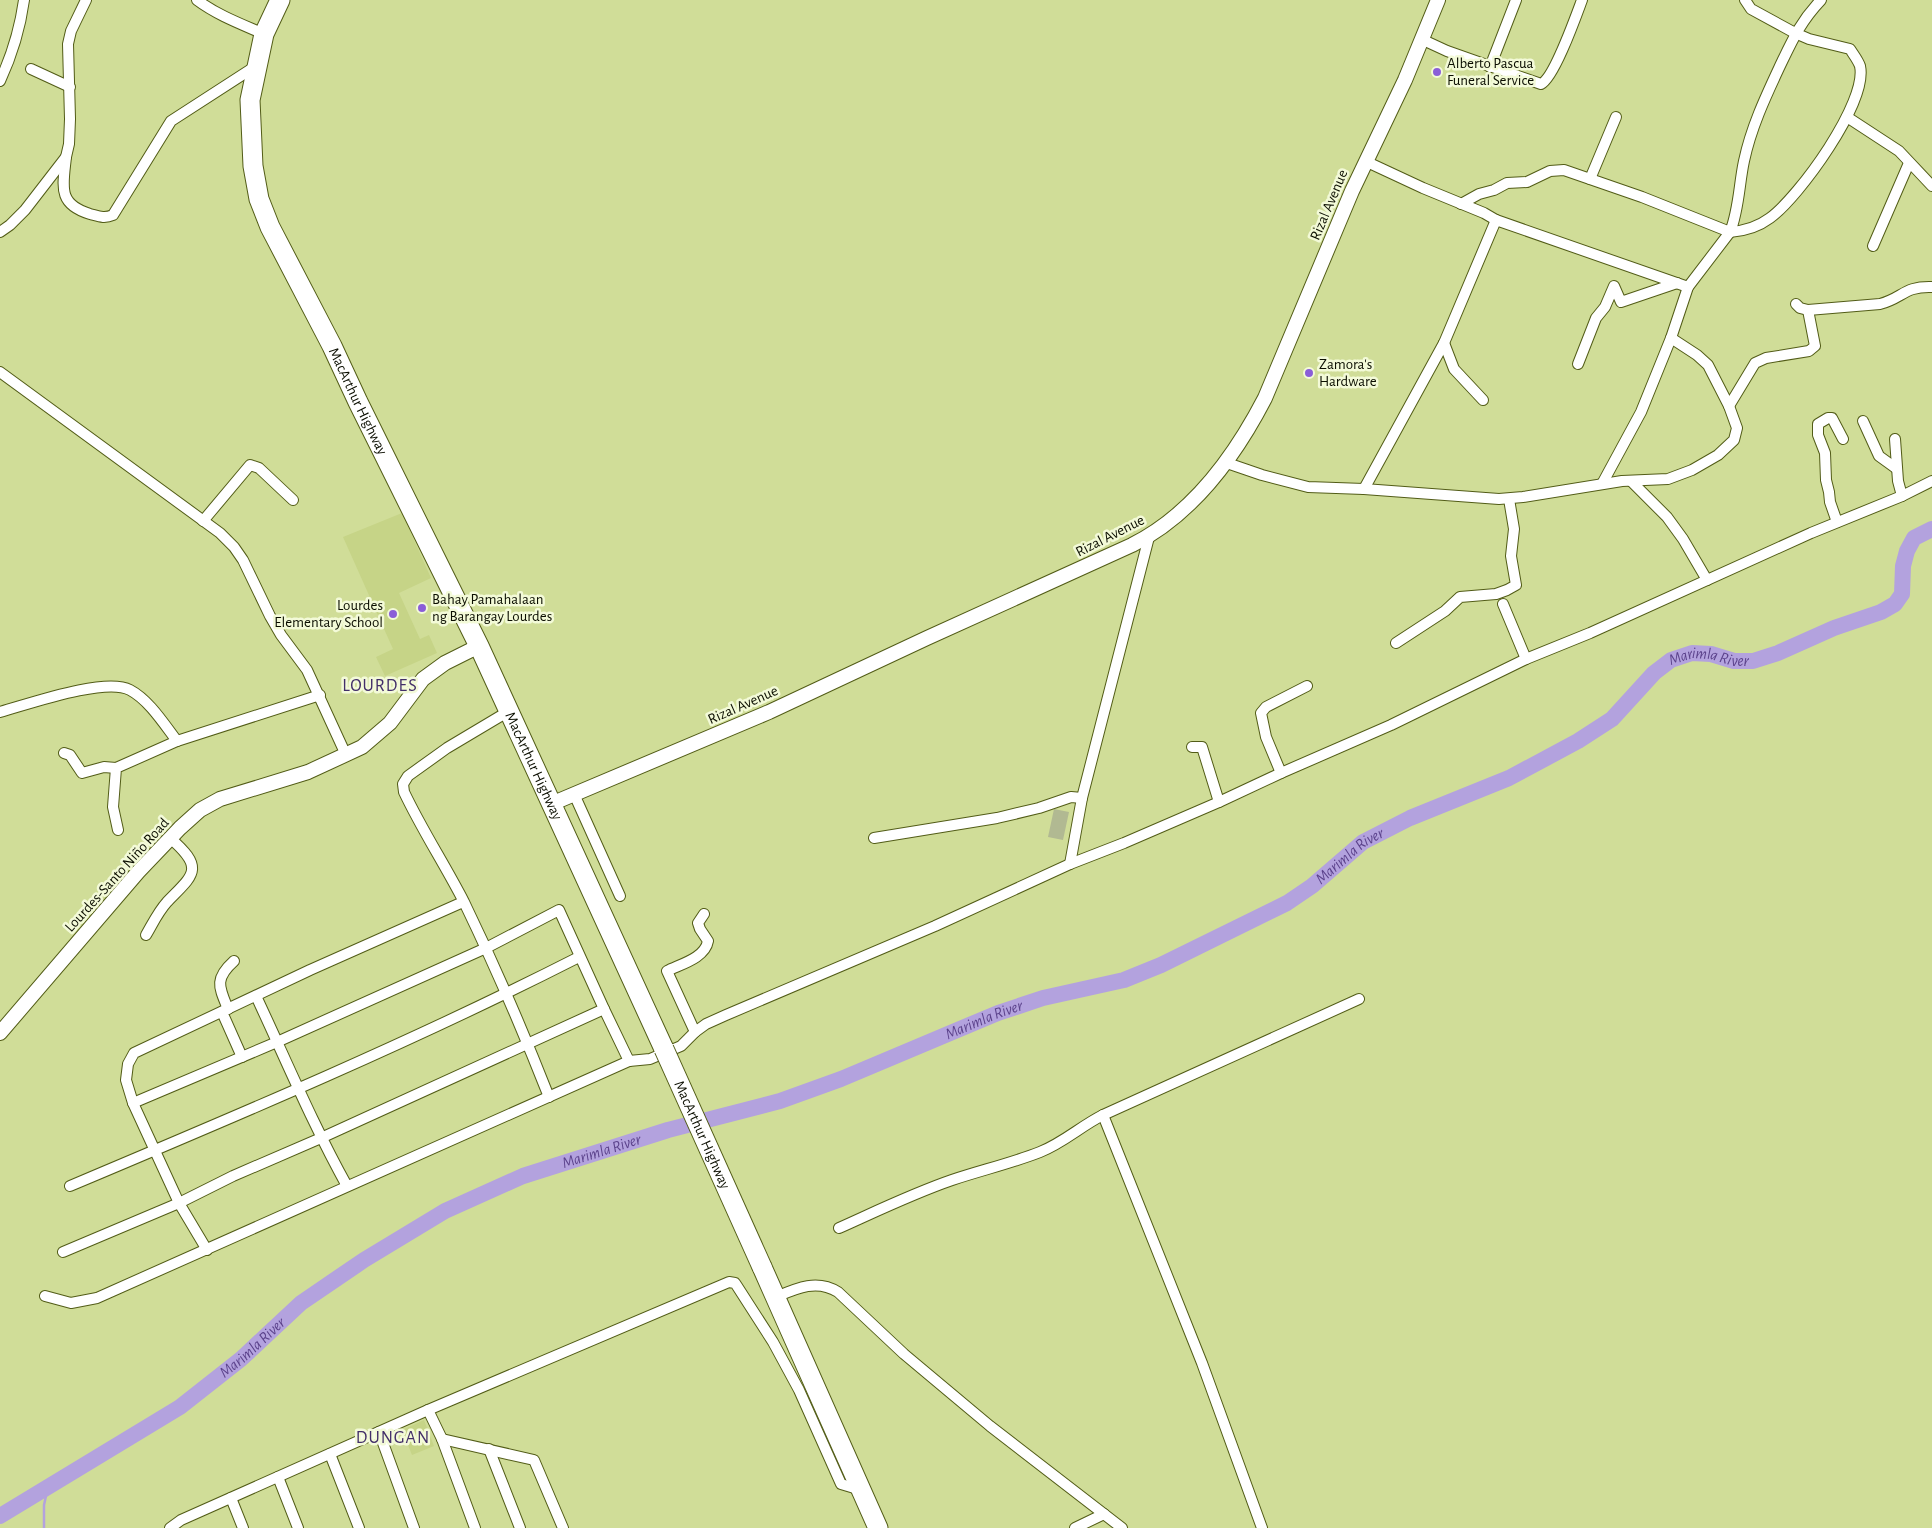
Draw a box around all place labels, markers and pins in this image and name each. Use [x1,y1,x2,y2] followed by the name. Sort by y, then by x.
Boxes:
[1447,56,1534,88] place label: Alberto Pascua Funeral Service
[1431,66,1443,78] marker: Alberto Pascua Funeral Service
[1319,357,1377,389] place label: Zamora's Hardware
[1303,367,1315,379] marker: Zamora's Hardware
[432,592,552,624] place label: Bahay Pamahalaan ng Barangay Lourdes
[274,598,383,630] place label: Lourdes Elementary School
[416,602,428,614] marker: Bahay Pamahalaan ng Barangay Lourdes
[387,608,399,620] marker: Lourdes Elementary School

